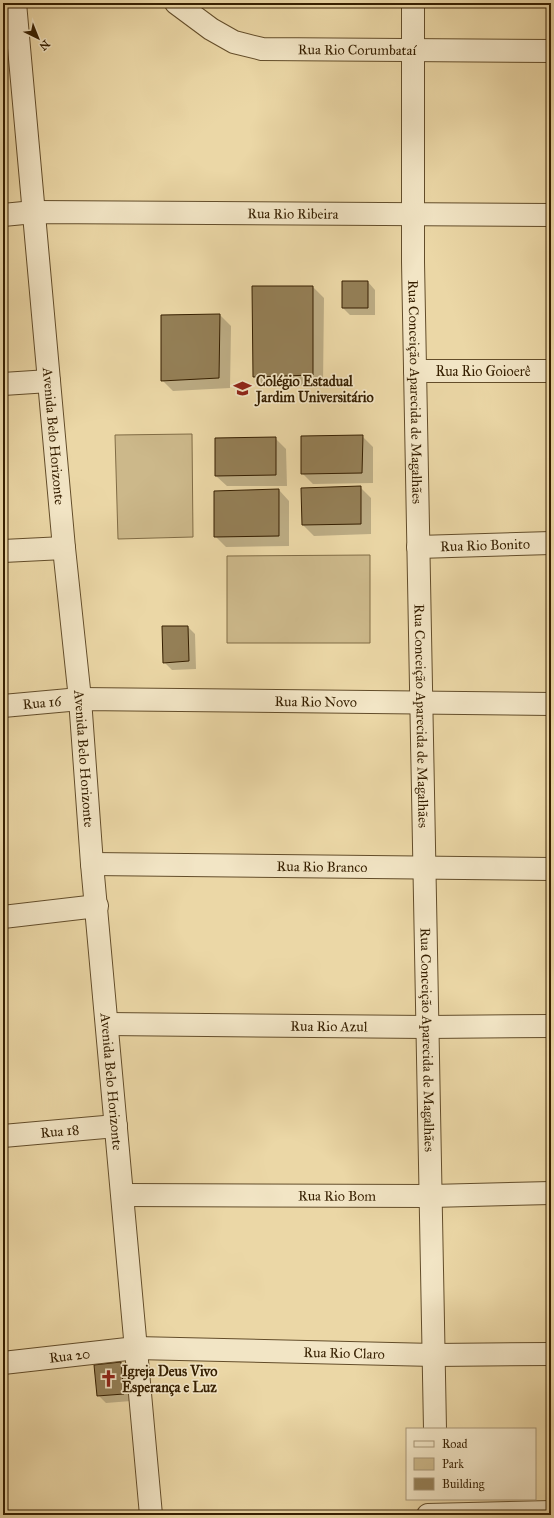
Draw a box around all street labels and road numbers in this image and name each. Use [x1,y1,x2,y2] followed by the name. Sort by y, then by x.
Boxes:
[298,41,418,59] street label: Rua Rio Corumbataí
[247,205,339,223] street label: Rua Rio Ribeira
[404,280,426,504] street label: Rua Conceição Aparecida de Magalhães
[435,363,531,380] street label: Rua Rio Goioerê
[39,366,68,506] street label: Avenida Belo Horizonte
[440,536,530,555] street label: Rua Rio Bonito
[410,604,432,828] street label: Rua Conceição Aparecida de Magalhães
[70,688,97,828] street label: Avenida Belo Horizonte
[22,693,63,713] street label: Rua 16
[274,693,357,711] street label: Rua Rio Novo
[276,858,368,876] street label: Rua Rio Branco
[417,928,438,1152] street label: Rua Conceição Aparecida de Magalhães
[96,1011,126,1151] street label: Avenida Belo Horizonte
[290,1018,368,1035] street label: Rua Rio Azul
[40,1121,80,1142] street label: Rua 18
[298,1188,376,1205] street label: Rua Rio Bom
[303,1344,385,1363] street label: Rua Rio Claro
[48,1345,91,1367] street label: Rua 20

